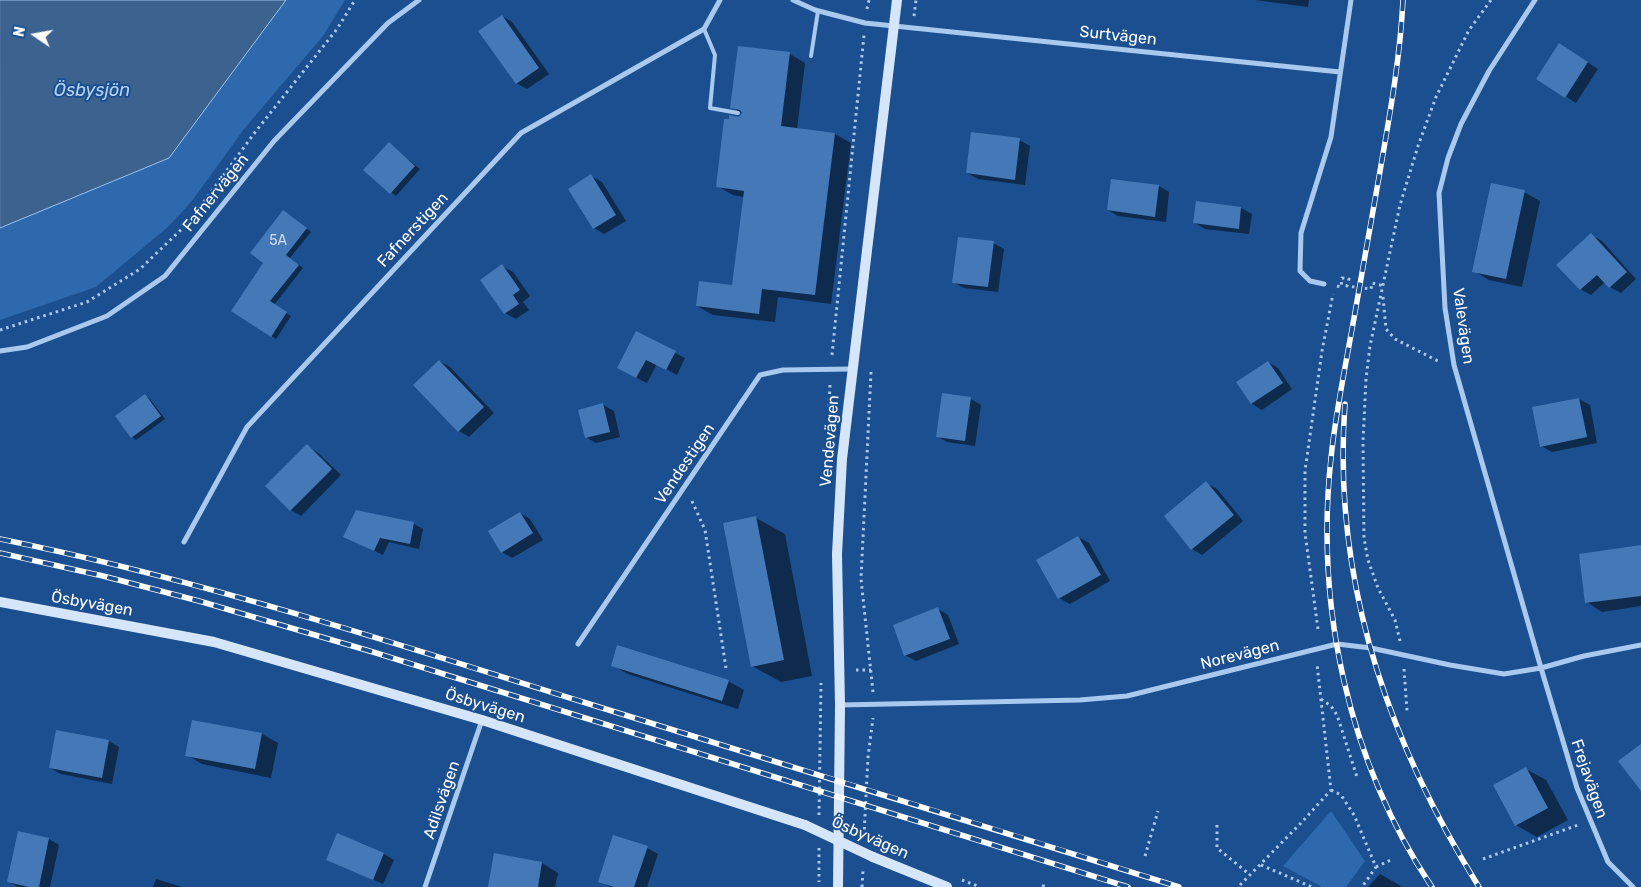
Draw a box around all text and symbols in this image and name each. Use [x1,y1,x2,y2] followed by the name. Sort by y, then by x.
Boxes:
[10,10,60,60] north arrow
[1078,22,1158,50] street label: Surtvägen
[10,25,29,38] text: N
[54,80,130,102] water label: Ösbysjön
[179,150,253,236] street label: Fafnervägen
[374,189,452,271] street label: Fafnerstigen
[269,233,287,249] house number: 5A
[1448,287,1478,365] street label: Valevägen
[816,394,844,488] street label: Vendevägen
[651,420,719,508] street label: Vendestigen
[50,587,134,621] street label: Ösbyvägen
[1199,636,1281,674] street label: Norevägen
[443,685,527,727] street label: Ösbyvägen
[1567,737,1611,821] street label: Frejavägen
[420,758,464,842] street label: Adilsvägen
[828,812,912,864] street label: Ösbyvägen

